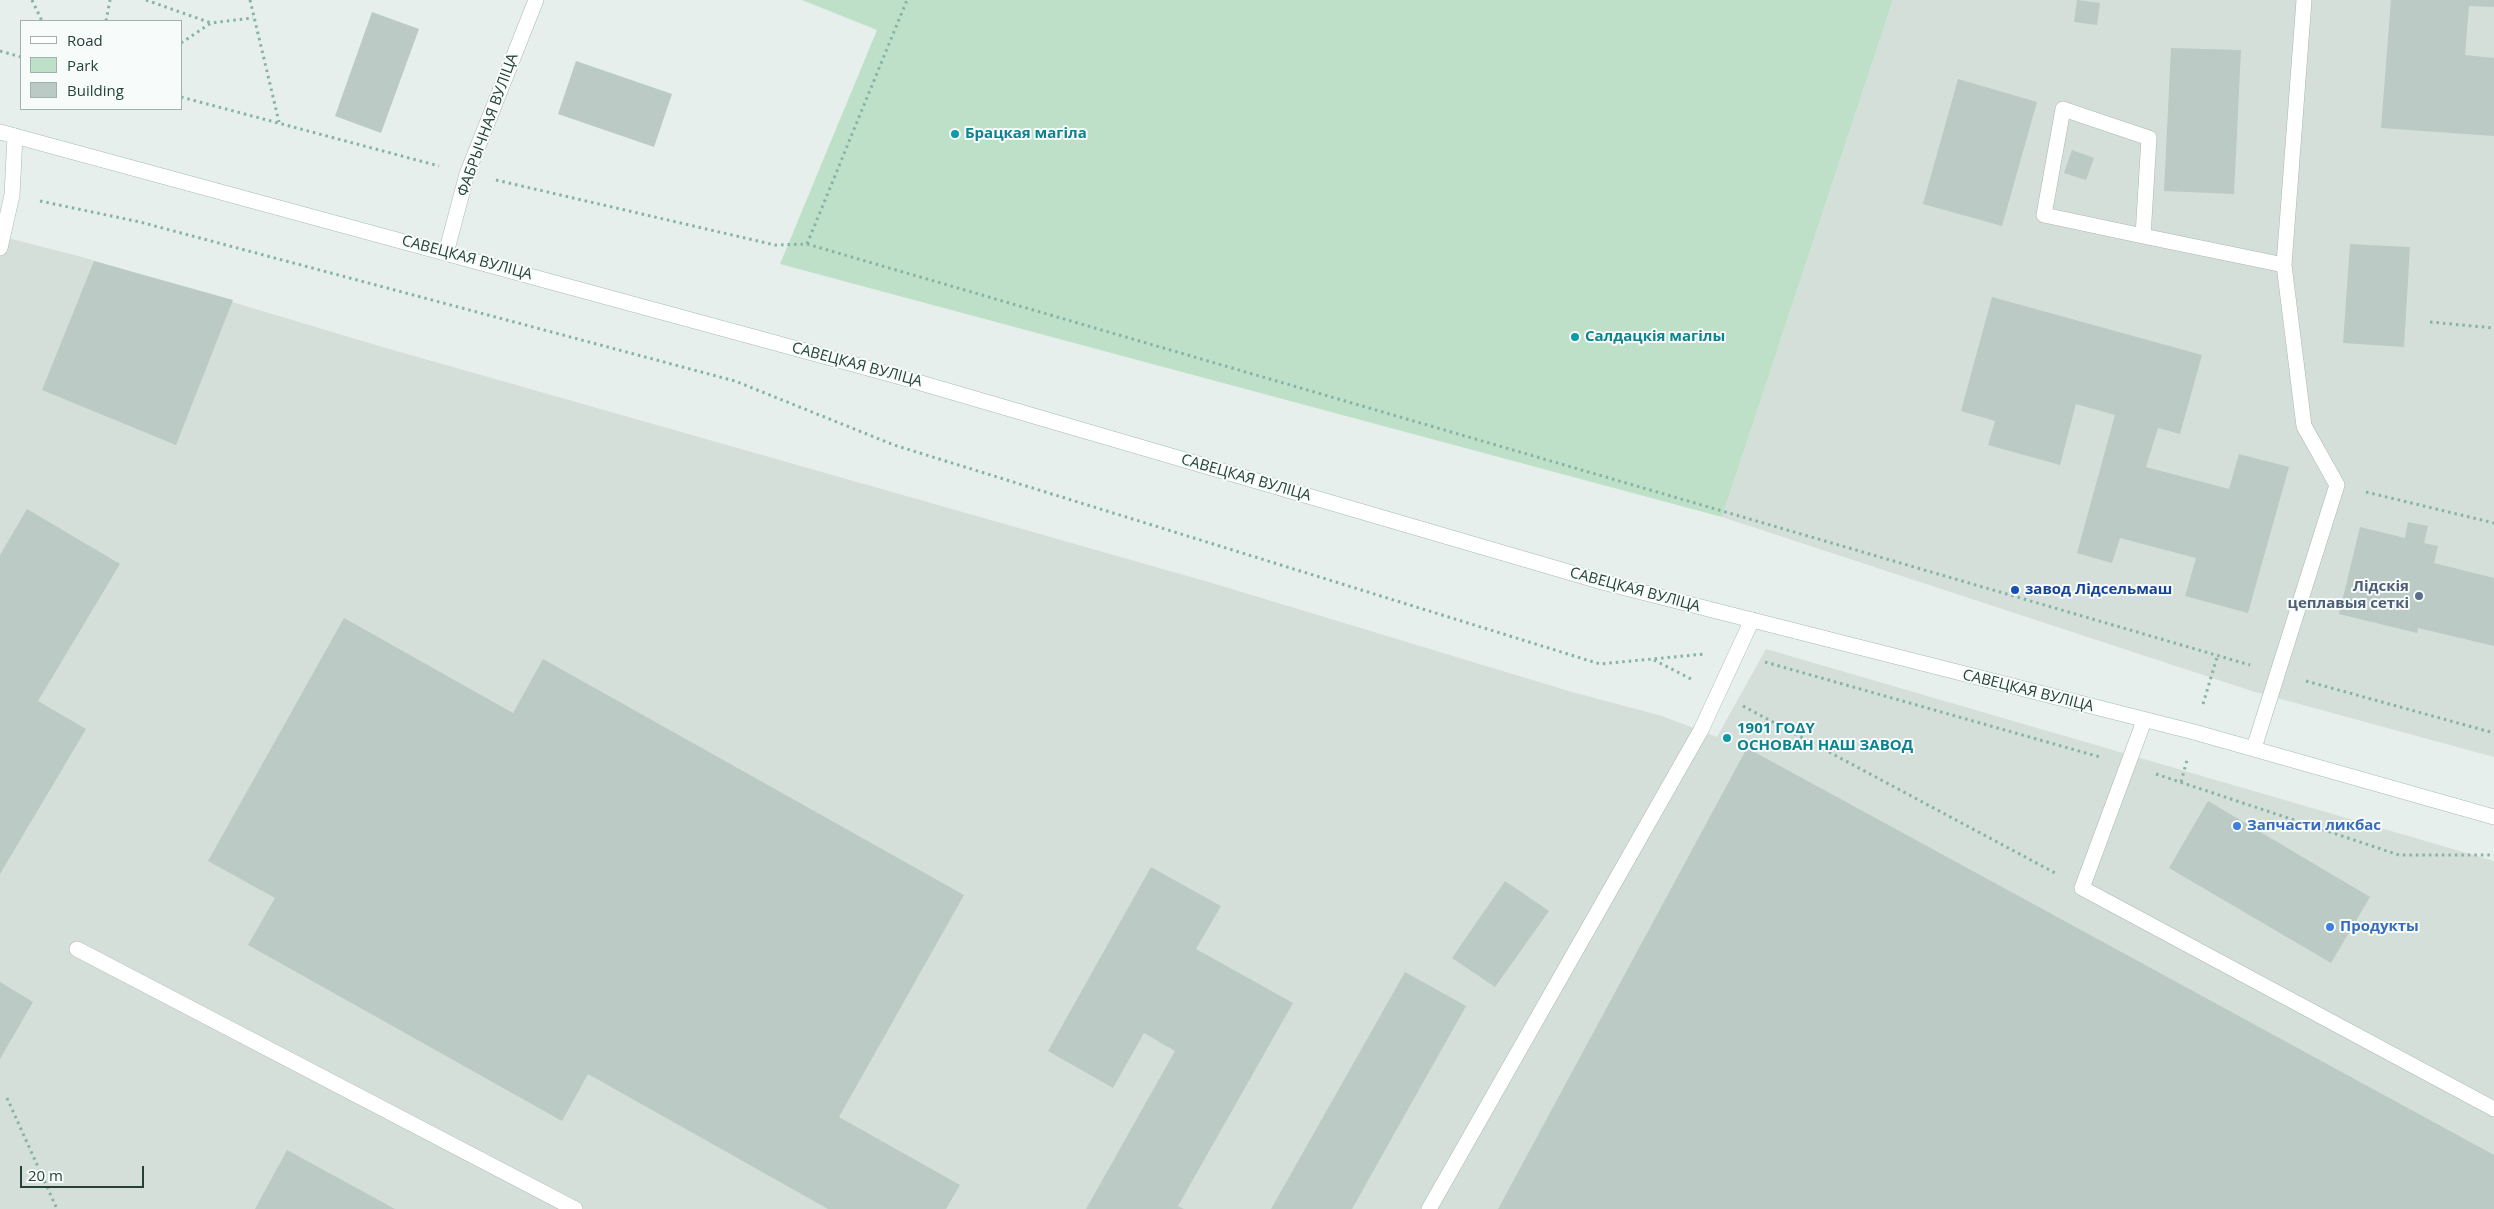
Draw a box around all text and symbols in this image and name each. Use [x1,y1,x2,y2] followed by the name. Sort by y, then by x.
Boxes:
[20,20,182,110] legend
[67,30,103,50] text: Road
[454,51,522,199] street label: ФАБРЫЧНАЯ ВУЛІЦА
[67,55,98,75] text: Park
[67,80,124,100] text: Building
[965,125,1087,143] place label: Брацкая магіла
[949,128,961,140] marker: Брацкая магіла
[400,232,534,284] street label: САВЕЦКАЯ ВУЛІЦА
[1585,328,1725,346] place label: Салдацкія магілы
[1569,331,1581,343] marker: Салдацкія магілы
[790,339,924,391] street label: САВЕЦКАЯ ВУЛІЦА
[1179,451,1313,505] street label: САВЕЦКАЯ ВУЛІЦА
[1568,564,1702,616] street label: САВЕЦКАЯ ВУЛІЦА
[2288,578,2409,613] place label: Лідскія цеплавыя сеткі
[2025,581,2172,599] place label: завод Лідсельмаш
[2009,584,2021,596] marker: завод Лідсельмаш
[2413,590,2425,602] marker: Лідскія цеплавыя сеткі
[1961,666,2095,716] street label: САВЕЦКАЯ ВУЛІЦА
[1737,720,1913,755] place label: 1901 ΓΟΔΥ ОСНОВАН НАШ ЗАВОД
[1721,732,1733,744] marker: 1901 ΓΟΔΥ ОСНОВАН НАШ ЗАВОД
[2247,817,2381,835] place label: Запчасти ликбас
[2231,820,2243,832] marker: Запчасти ликбас
[2340,918,2419,936] place label: Продукты
[2324,921,2336,933] marker: Продукты
[22,1156,146,1188] scale bar
[28,1165,63,1185] text: 20 m

